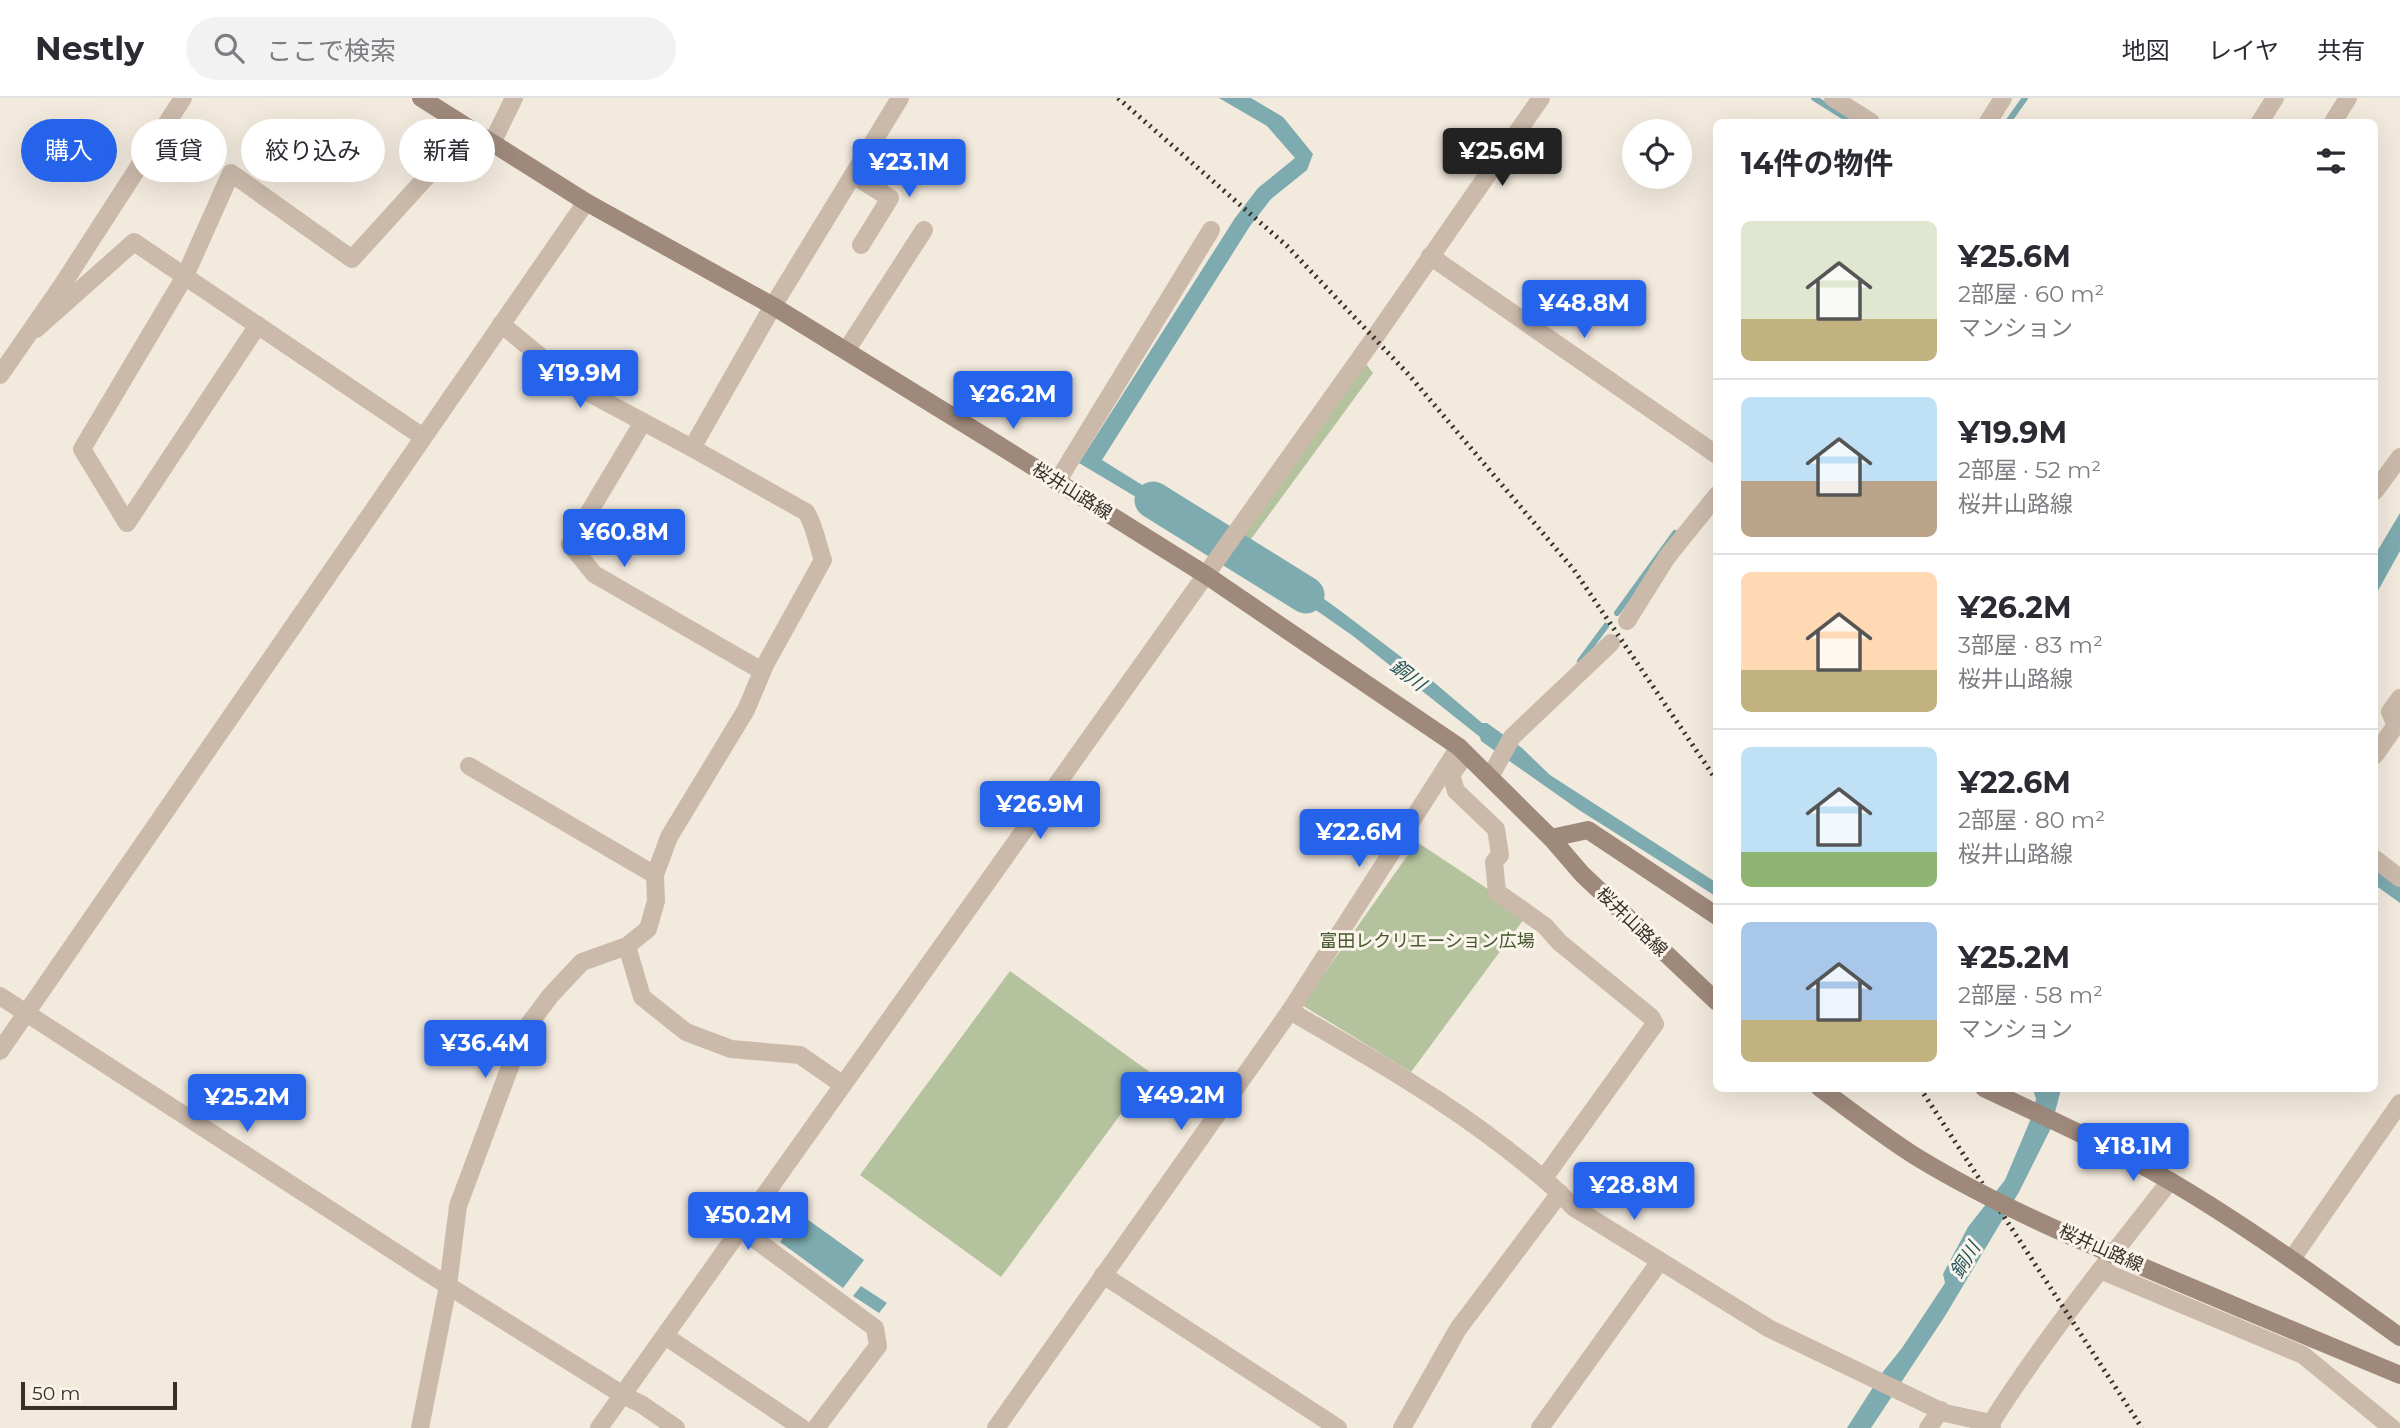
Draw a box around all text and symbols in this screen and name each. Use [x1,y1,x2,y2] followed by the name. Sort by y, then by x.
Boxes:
[186,17,676,80] search box
[35,28,144,68] text: Nestly
[210,29,248,67] icon: search
[266,35,396,67] text: ここで検索
[2122,36,2170,65] text: 地図
[2208,36,2279,65] text: レイヤ
[2317,36,2365,65] text: 共有
[21,119,117,182] chip: 購入
[131,119,227,182] chip: 賃貸
[241,119,385,182] chip: 絞り込み
[399,119,495,182] chip: 新着
[1622,119,1692,189] map controls
[1622,119,1692,189] button: locate
[1445,129,1559,188] pin: ¥25.6M
[1459,137,1545,165] text: ¥25.6M
[852,140,966,199] pin: ¥23.1M
[2312,142,2350,180] icon: filters
[1741,145,1893,182] text: 14件の物件
[869,148,949,176] text: ¥23.1M
[1958,238,2071,275] text: ¥25.6M
[1797,249,1881,333] icon: home
[1527,280,1641,340] pin: ¥48.8M
[1958,280,2104,308] text: 2部屋 · 60 m²
[1538,289,1630,317] text: ¥48.8M
[1958,314,2073,342] text: マンション
[523,350,637,410] pin: ¥19.9M
[538,359,622,387] text: ¥19.9M
[956,372,1070,431] pin: ¥26.2M
[969,380,1057,408] text: ¥26.2M
[1958,414,2067,451] text: ¥19.9M
[1797,425,1881,509] icon: home
[1958,456,2101,484] text: 2部屋 · 52 m²
[1028,458,1116,524] street label: 桜井山路線
[1958,490,2073,518] text: 桜井山路線
[567,510,681,569] pin: ¥60.8M
[579,518,669,546] text: ¥60.8M
[1958,589,2072,626] text: ¥26.2M
[1797,600,1881,684] icon: home
[1958,631,2103,659] text: 3部屋 · 83 m²
[1386,654,1432,697] water label: 銅川
[1958,665,2073,693] text: 桜井山路線
[1958,764,2071,801] text: ¥22.6M
[1797,775,1881,859] icon: home
[983,782,1097,841] pin: ¥26.9M
[996,790,1084,818] text: ¥26.9M
[1958,806,2105,834] text: 2部屋 · 80 m²
[1302,810,1416,869] pin: ¥22.6M
[1316,818,1402,846] text: ¥22.6M
[1958,840,2073,868] text: 桜井山路線
[1592,883,1672,961] street label: 桜井山路線
[1319,930,1535,952] park label: 富田レクリエーション広場
[1958,939,2070,976] text: ¥25.2M
[1797,950,1881,1034] icon: home
[1958,981,2103,1009] text: 2部屋 · 58 m²
[1958,1015,2073,1043] text: マンション
[428,1020,542,1080] pin: ¥36.4M
[440,1029,530,1057] text: ¥36.4M
[1124,1072,1238,1132] pin: ¥49.2M
[190,1074,304,1134] pin: ¥25.2M
[1137,1081,1225,1109] text: ¥49.2M
[204,1083,290,1111] text: ¥25.2M
[2076,1124,2190,1183] pin: ¥18.1M
[2094,1132,2172,1160] text: ¥18.1M
[1577,1162,1691,1222] pin: ¥28.8M
[1589,1171,1679,1199] text: ¥28.8M
[691,1192,805,1252] pin: ¥50.2M
[704,1201,792,1229] text: ¥50.2M
[2055,1220,2147,1276] street label: 桜井山路線
[1945,1236,1986,1282] water label: 銅川
[21,1379,177,1411] scale bar
[32,1382,80,1405] text: 50 m

